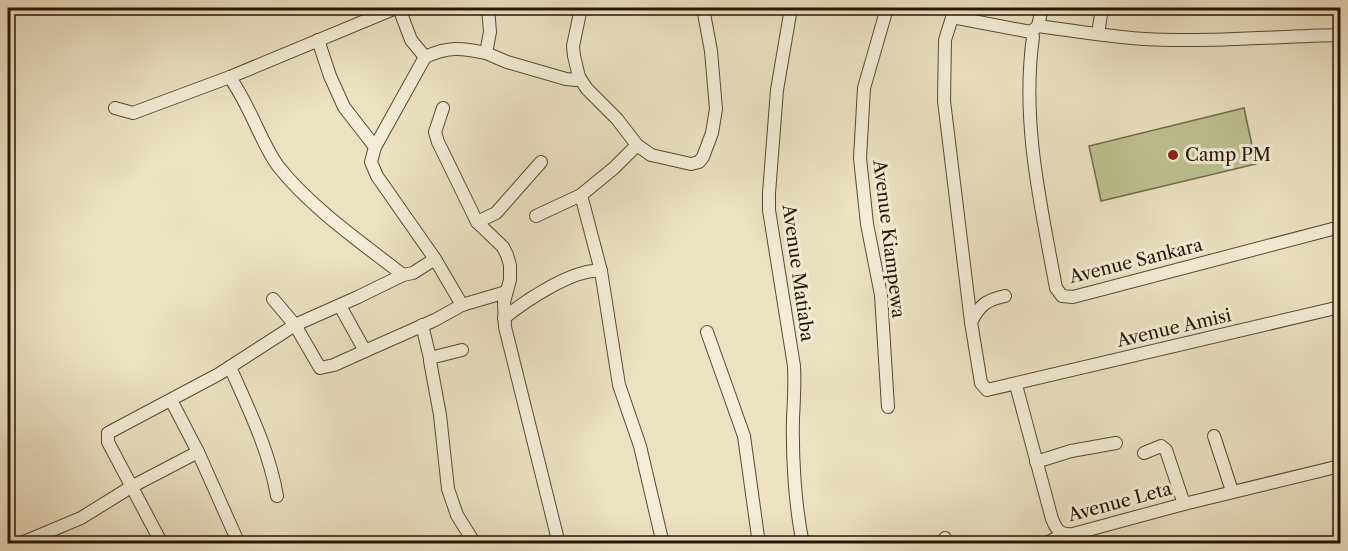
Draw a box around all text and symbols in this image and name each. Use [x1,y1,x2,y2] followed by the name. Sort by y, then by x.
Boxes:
[1185,144,1271,166] place label: Camp PM
[1166,148,1180,162] marker: Camp PM
[868,158,910,320] street label: Avenue Kiampewa
[777,202,819,343] street label: Avenue Matiaba
[1066,234,1205,288] street label: Avenue Sankara
[1114,304,1234,352] street label: Avenue Amisi
[1065,477,1175,527] street label: Avenue Leta

